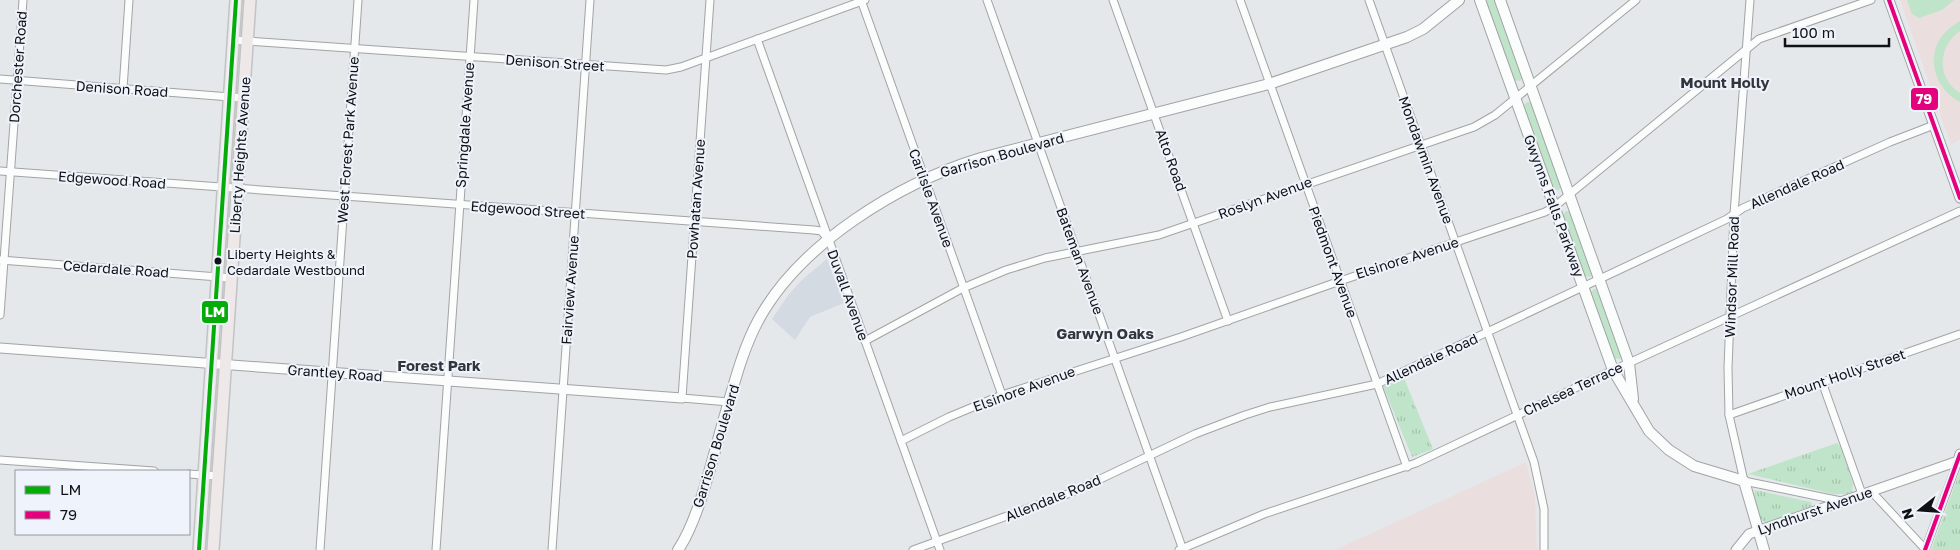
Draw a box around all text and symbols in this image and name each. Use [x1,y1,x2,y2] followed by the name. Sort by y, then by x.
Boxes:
[5,10,30,124] street label: Dorchester Road
[1785,15,1889,47] scale bar
[1792,23,1835,41] text: 100 m
[505,51,605,74] street label: Denison Street
[333,56,362,224] street label: West Forest Park Avenue
[452,62,477,188] street label: Springdale Avenue
[1680,73,1770,91] district label: Mount Holly
[226,76,253,234] street label: Liberty Heights Avenue
[75,77,169,100] street label: Denison Road
[1910,87,1939,111] line badge: 79
[1916,90,1932,107] text: 79
[1395,94,1457,226] street label: Mondawmin Avenue
[1152,126,1191,193] street label: Alto Road
[938,129,1066,180] street label: Garrison Boulevard
[1521,132,1588,279] street label: Gwynns Falls Parkway
[683,138,708,259] street label: Powhatan Avenue
[906,146,957,250] street label: Carlisle Avenue
[1747,155,1847,212] street label: Allendale Road
[58,167,167,192] street label: Edgewood Road
[1216,173,1314,222] street label: Roslyn Avenue
[470,197,586,222] street label: Edgewood Street
[1305,204,1362,320] street label: Piedmont Avenue
[1053,205,1108,317] street label: Bateman Avenue
[1721,216,1742,338] street label: Windsor Mill Road
[1353,233,1461,282] street label: Elsinore Avenue
[557,235,582,345] street label: Fairview Avenue
[227,246,365,278] place label: Liberty Heights & Cedardale Westbound
[824,247,873,343] street label: Duvall Avenue
[62,256,170,281] street label: Cedardale Road
[213,256,223,266] marker: Liberty Heights & Cedardale Westbound
[201,300,229,324] line badge: LM
[205,303,225,320] text: LM
[1056,324,1154,342] district label: Garwyn Oaks
[1381,329,1480,388] street label: Allendale Road
[1782,345,1908,402] street label: Mount Holly Street
[397,356,481,374] district label: Forest Park
[1520,358,1625,419] street label: Chelsea Terrace
[287,361,383,384] street label: Grantley Road
[970,362,1077,415] street label: Elsinore Avenue
[689,382,742,510] street label: Garrison Boulevard
[15,470,190,535] legend
[1003,471,1103,524] street label: Allendale Road
[60,480,81,498] text: LM
[1755,483,1875,538] street label: Lyndhurst Avenue
[1895,485,1945,535] north arrow
[60,505,77,523] text: 79
[1897,506,1917,522] text: N

